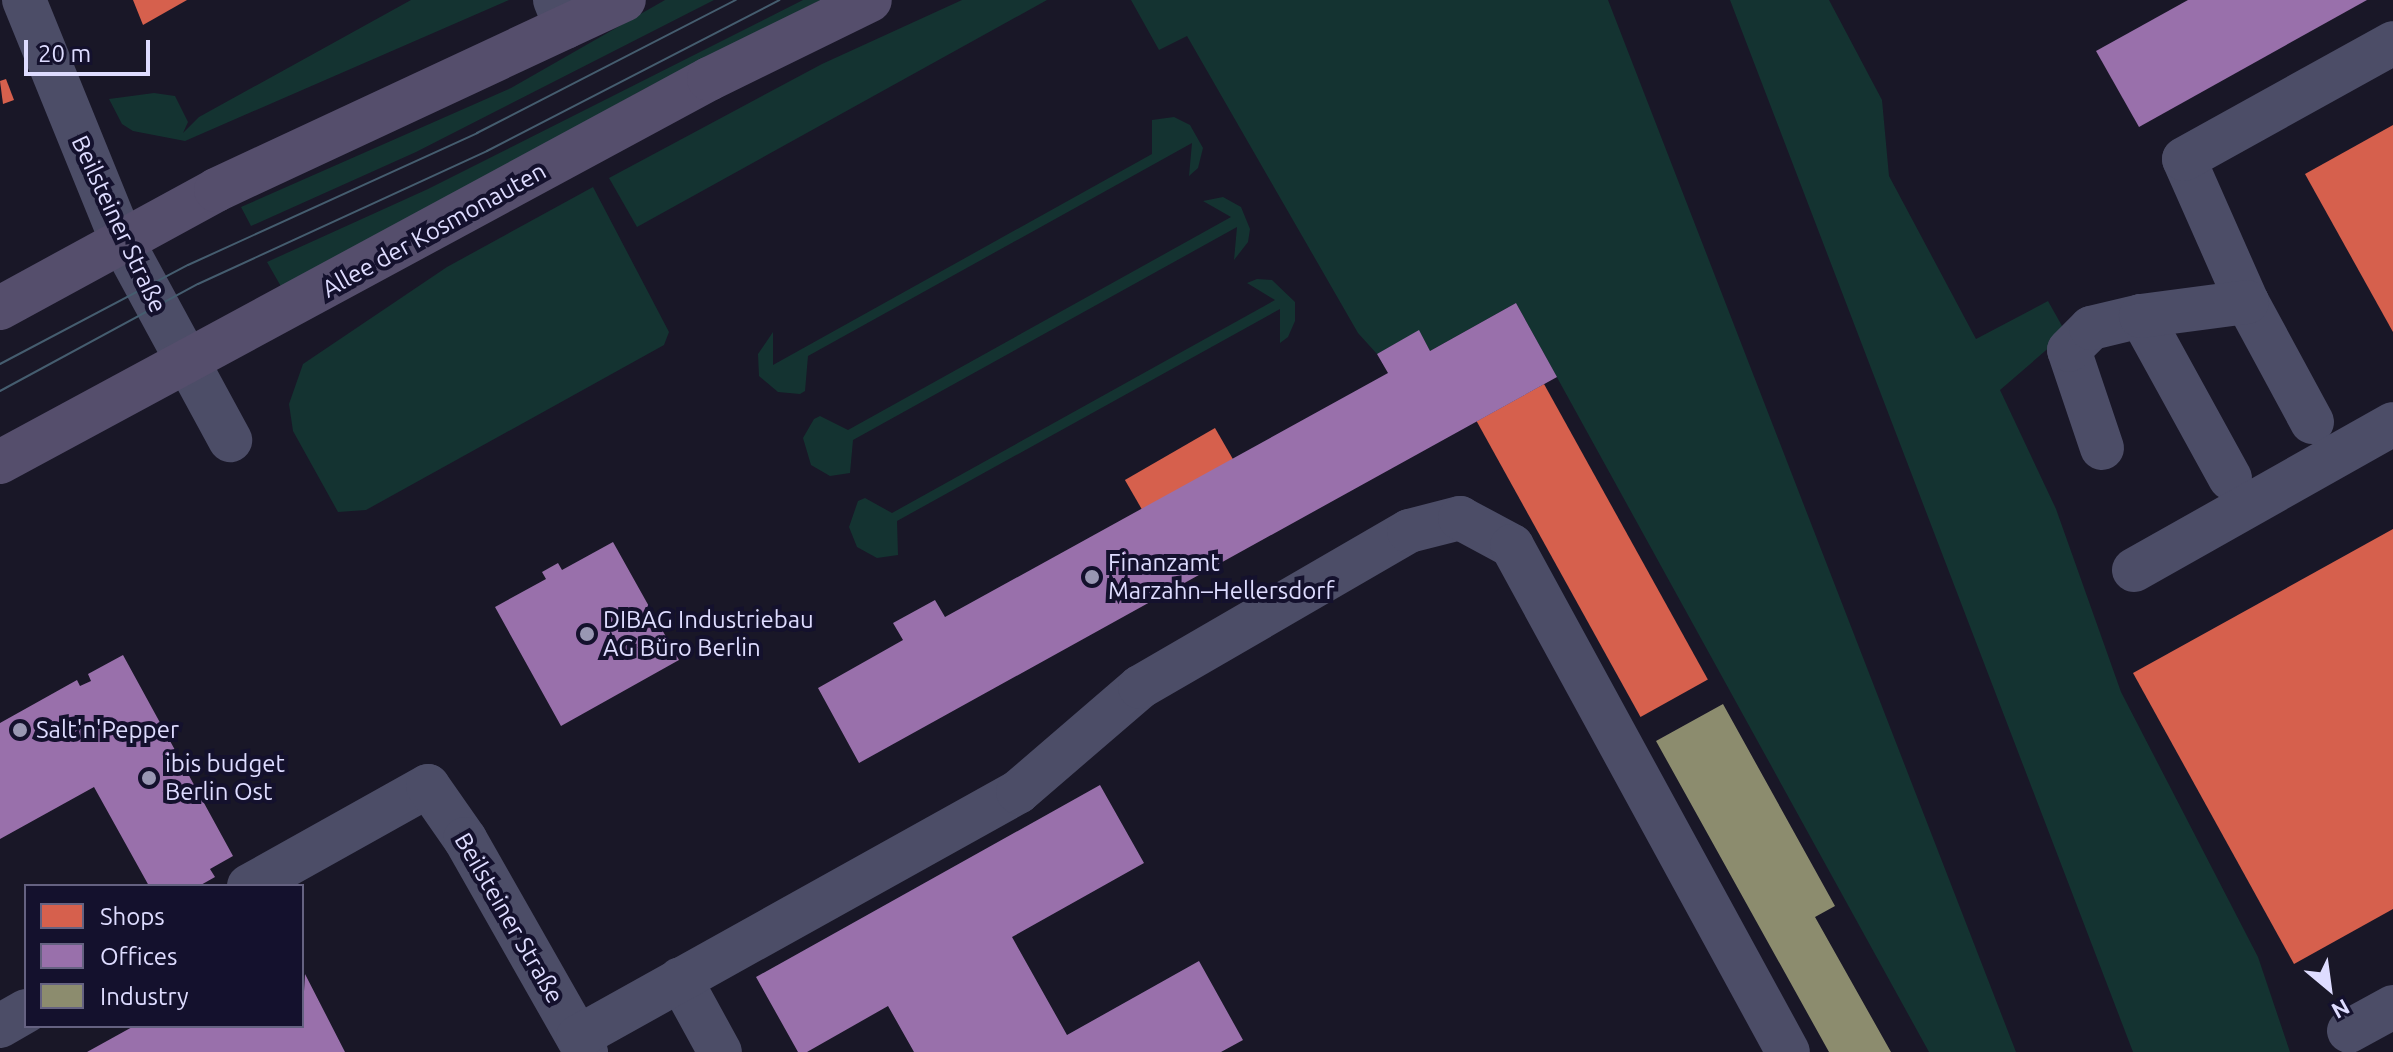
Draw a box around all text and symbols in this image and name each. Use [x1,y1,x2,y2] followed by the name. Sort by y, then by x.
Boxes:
[28,24,154,74] scale bar
[38,40,91,67] text: 20 m
[65,131,173,317] street label: Beilsteiner Straße
[317,156,551,304] street label: Allee der Kosmonauten
[1108,549,1335,605] place label: Finanzamt Marzahn–Hellersdorf
[1083,568,1101,586] marker: Finanzamt Marzahn–Hellersdorf
[603,606,814,662] place label: DIBAG Industriebau AG Büro Berlin
[578,625,596,643] marker: DIBAG Industriebau AG Büro Berlin
[36,716,179,744] place label: Salt'n'Pepper
[11,721,29,739] marker: Salt'n'Pepper
[165,750,285,806] place label: ibis budget Berlin Ost
[140,769,158,787] marker: ibis budget Berlin Ost
[448,828,570,1008] street label: Beilsteiner Straße
[24,884,304,1028] legend
[100,903,165,930] text: Shops
[100,943,178,970] text: Offices
[2289,948,2369,1028] north arrow
[100,983,189,1010] text: Industry
[2328,995,2354,1024] text: N

